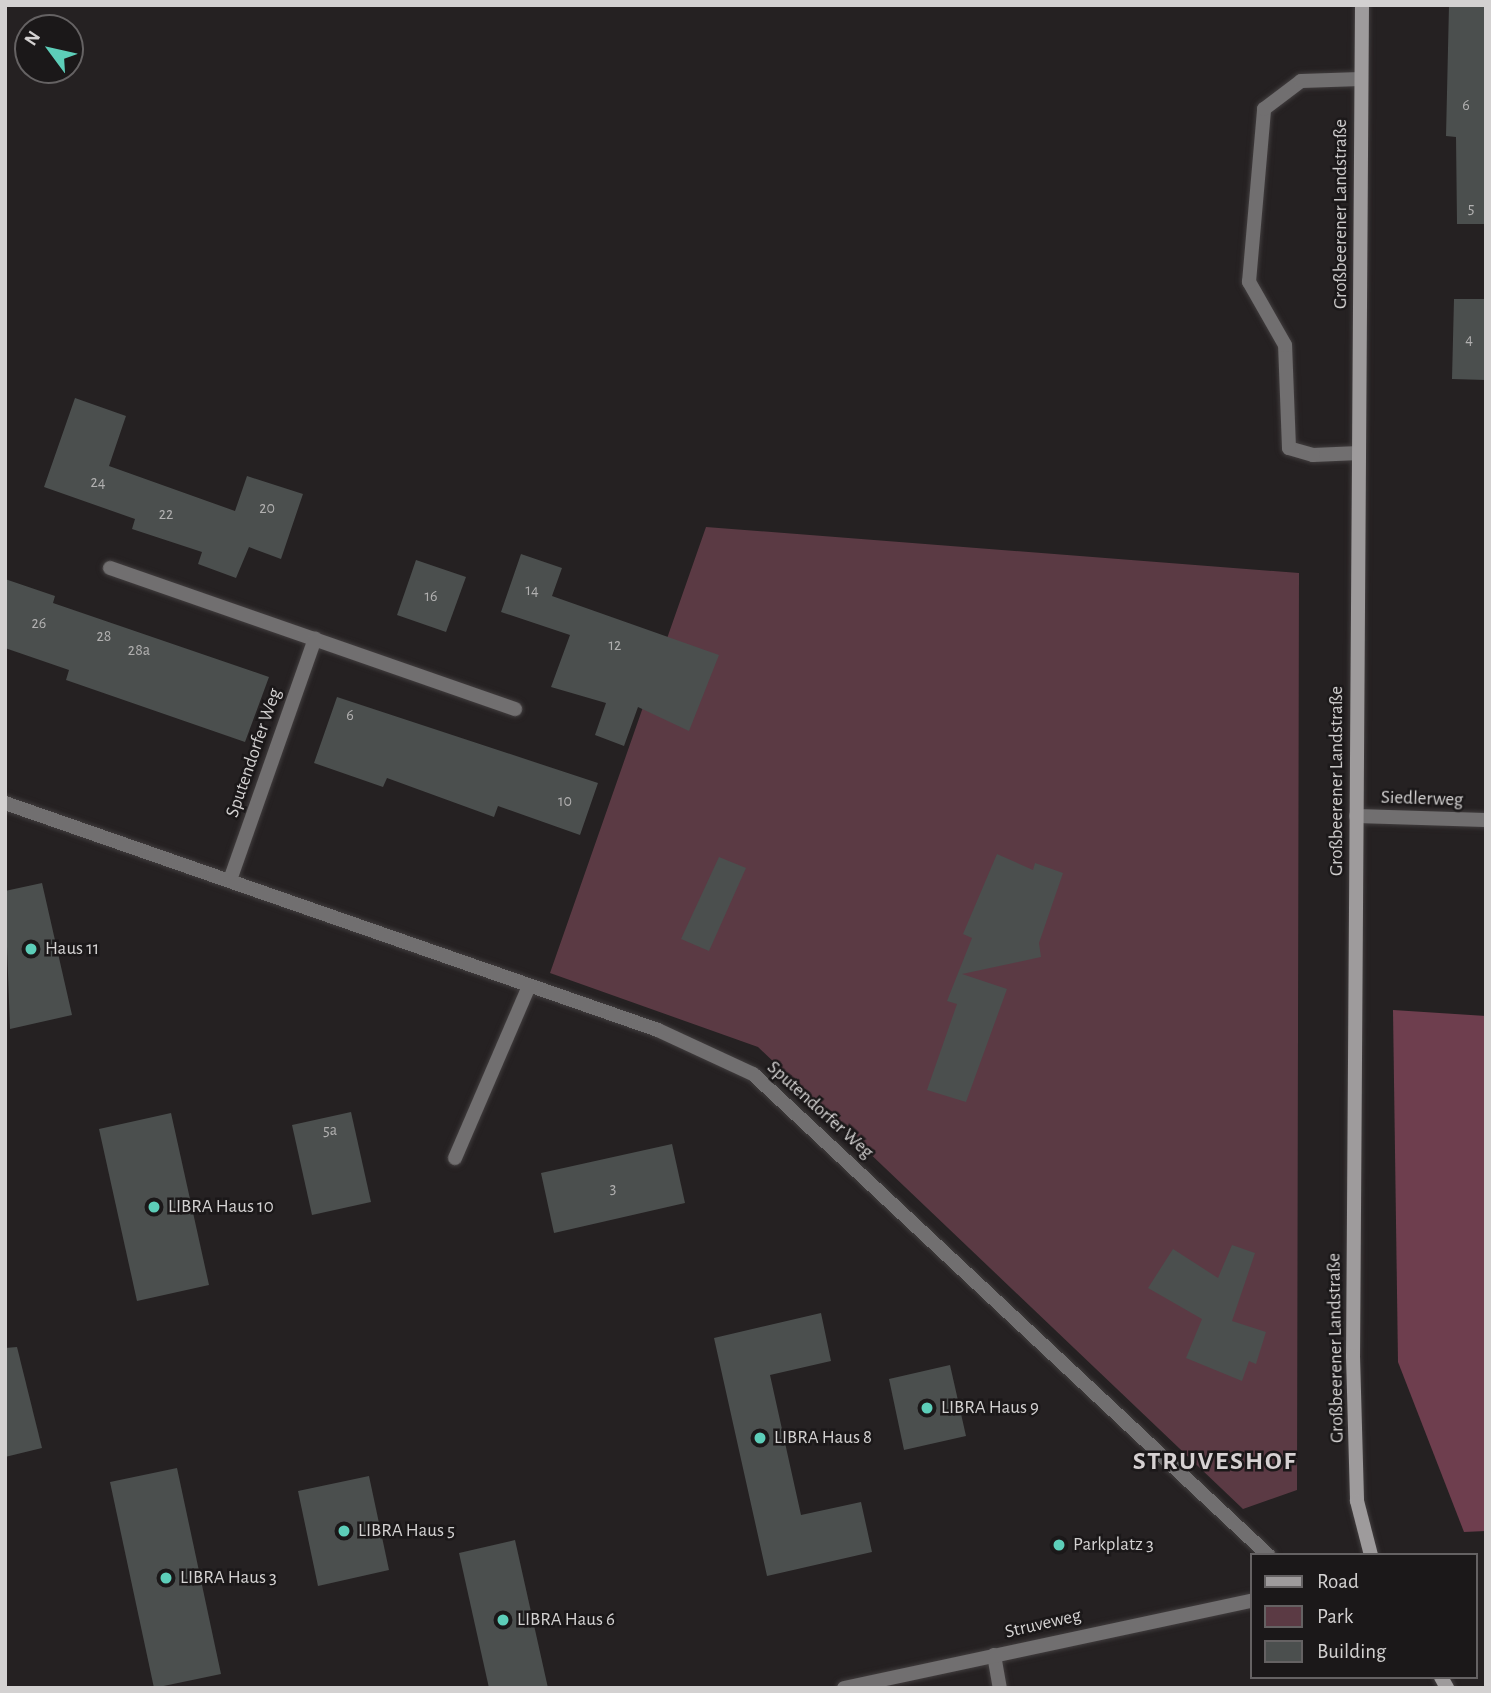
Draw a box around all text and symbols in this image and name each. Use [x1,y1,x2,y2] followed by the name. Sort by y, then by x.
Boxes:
[14,14,84,84] north arrow
[21,28,44,49] text: N
[1462,95,1470,115] house number: 6
[1330,119,1352,309] street label: Großbeerener Landstraße
[1468,198,1474,218] house number: 5
[1465,329,1473,349] house number: 4
[91,472,105,492] house number: 24
[259,498,275,518] house number: 20
[159,504,173,524] house number: 22
[525,580,539,600] house number: 14
[424,586,438,606] house number: 16
[32,613,46,633] house number: 26
[97,626,111,646] house number: 28
[609,635,621,655] house number: 12
[128,640,150,660] house number: 28a
[221,685,287,821] street label: Sputendorfer Weg
[1326,686,1348,876] street label: Großbeerener Landstraße
[346,705,354,725] house number: 6
[1380,786,1464,812] street label: Siedlerweg
[558,791,572,811] house number: 10
[45,938,99,960] place label: Haus 11
[23,941,39,957] marker: Haus 11
[762,1056,878,1164] street label: Sputendorfer Weg
[323,1120,337,1140] house number: 5a
[610,1178,616,1198] house number: 3
[168,1196,274,1218] place label: LIBRA Haus 10
[146,1199,162,1215] marker: LIBRA Haus 10
[1323,1253,1349,1443] street label: Großbeerener Landstraße
[941,1397,1039,1419] place label: LIBRA Haus 9
[919,1400,935,1416] marker: LIBRA Haus 9
[774,1427,872,1449] place label: LIBRA Haus 8
[752,1430,768,1446] marker: LIBRA Haus 8
[1134,1446,1296,1478] district label: STRUVESHOF
[358,1520,455,1542] place label: LIBRA Haus 5
[336,1523,352,1539] marker: LIBRA Haus 5
[1073,1534,1154,1556] place label: Parkplatz 3
[1051,1537,1067,1553] marker: Parkplatz 3
[1250,1553,1477,1679] legend
[180,1567,277,1589] place label: LIBRA Haus 3
[158,1570,174,1586] marker: LIBRA Haus 3
[1317,1571,1359,1592] text: Road
[1003,1604,1083,1644] street label: Struveweg
[1317,1606,1353,1627] text: Park
[517,1609,615,1631] place label: LIBRA Haus 6
[495,1612,511,1628] marker: LIBRA Haus 6
[1317,1641,1386,1662] text: Building

